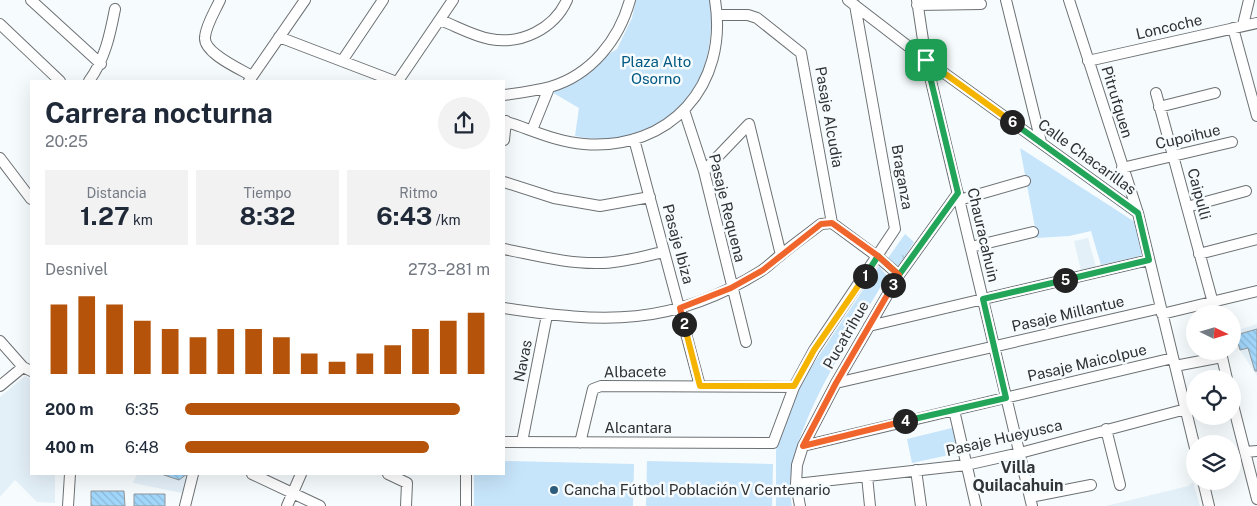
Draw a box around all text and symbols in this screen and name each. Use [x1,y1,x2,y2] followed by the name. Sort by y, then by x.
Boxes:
[1134,11,1204,42] street label: Loncoche
[905,39,947,81] pin
[912,46,940,74] icon: arrive
[621,53,691,87] park label: Plaza Alto Osorno
[1098,64,1136,140] street label: Pitrufquen
[812,65,847,169] street label: Pasaje Alcudia
[45,96,273,129] text: Carrera nocturna
[438,97,490,149] button: share
[1000,110,1024,134] pin: 6
[1008,114,1017,130] text: 6
[1035,115,1140,198] street label: Calle Chacarillas
[1154,121,1222,152] street label: Cupoihue
[45,132,88,151] text: 20:25
[888,143,917,211] street label: Braganza
[706,152,749,264] street label: Pasaje Requena
[1184,166,1214,221] street label: Caipulli
[86,185,147,201] text: Distancia
[243,185,292,201] text: Tiempo
[399,185,438,201] text: Ritmo
[964,186,1003,284] street label: Chauracahuin
[80,201,130,231] text: 1.27
[239,201,296,231] text: 8:32
[376,201,432,231] text: 6:43
[660,202,697,286] street label: Pasaje Ibiza
[130,212,153,228] text: km
[432,212,461,228] text: /km
[45,260,108,279] text: Desnivel
[408,260,490,279] text: 273–281 m
[852,264,878,288] pin: 1
[863,268,869,284] text: 1
[1052,268,1078,292] pin: 5
[880,272,906,298] pin: 3
[1061,272,1070,288] text: 5
[889,277,898,293] text: 3
[1010,292,1126,335] street label: Pasaje Millantue
[819,298,872,372] street label: Pucatrihue
[1186,305,1241,360] north arrow
[1186,305,1241,490] map controls
[672,312,696,336] pin: 2
[680,316,689,332] text: 2
[510,338,535,383] street label: Navas
[1026,341,1148,385] street label: Pasaje Maicolpue
[604,362,666,381] street label: Albacete
[1186,370,1241,425] button: locate
[45,400,94,419] text: 200 m
[125,400,159,419] text: 6:35
[892,408,918,434] pin: 4
[901,413,910,429] text: 4
[944,416,1064,459] street label: Pasaje Hueyusca
[604,419,672,436] street label: Alcantara
[1186,435,1241,490] button: layers
[45,438,94,457] text: 400 m
[125,438,159,457] text: 6:48
[972,458,1064,495] district label: Villa Quilacahuin
[564,481,831,498] place label: Cancha Fútbol Población V Centenario
[548,484,560,496] marker: Cancha Fútbol Población V Centenario

